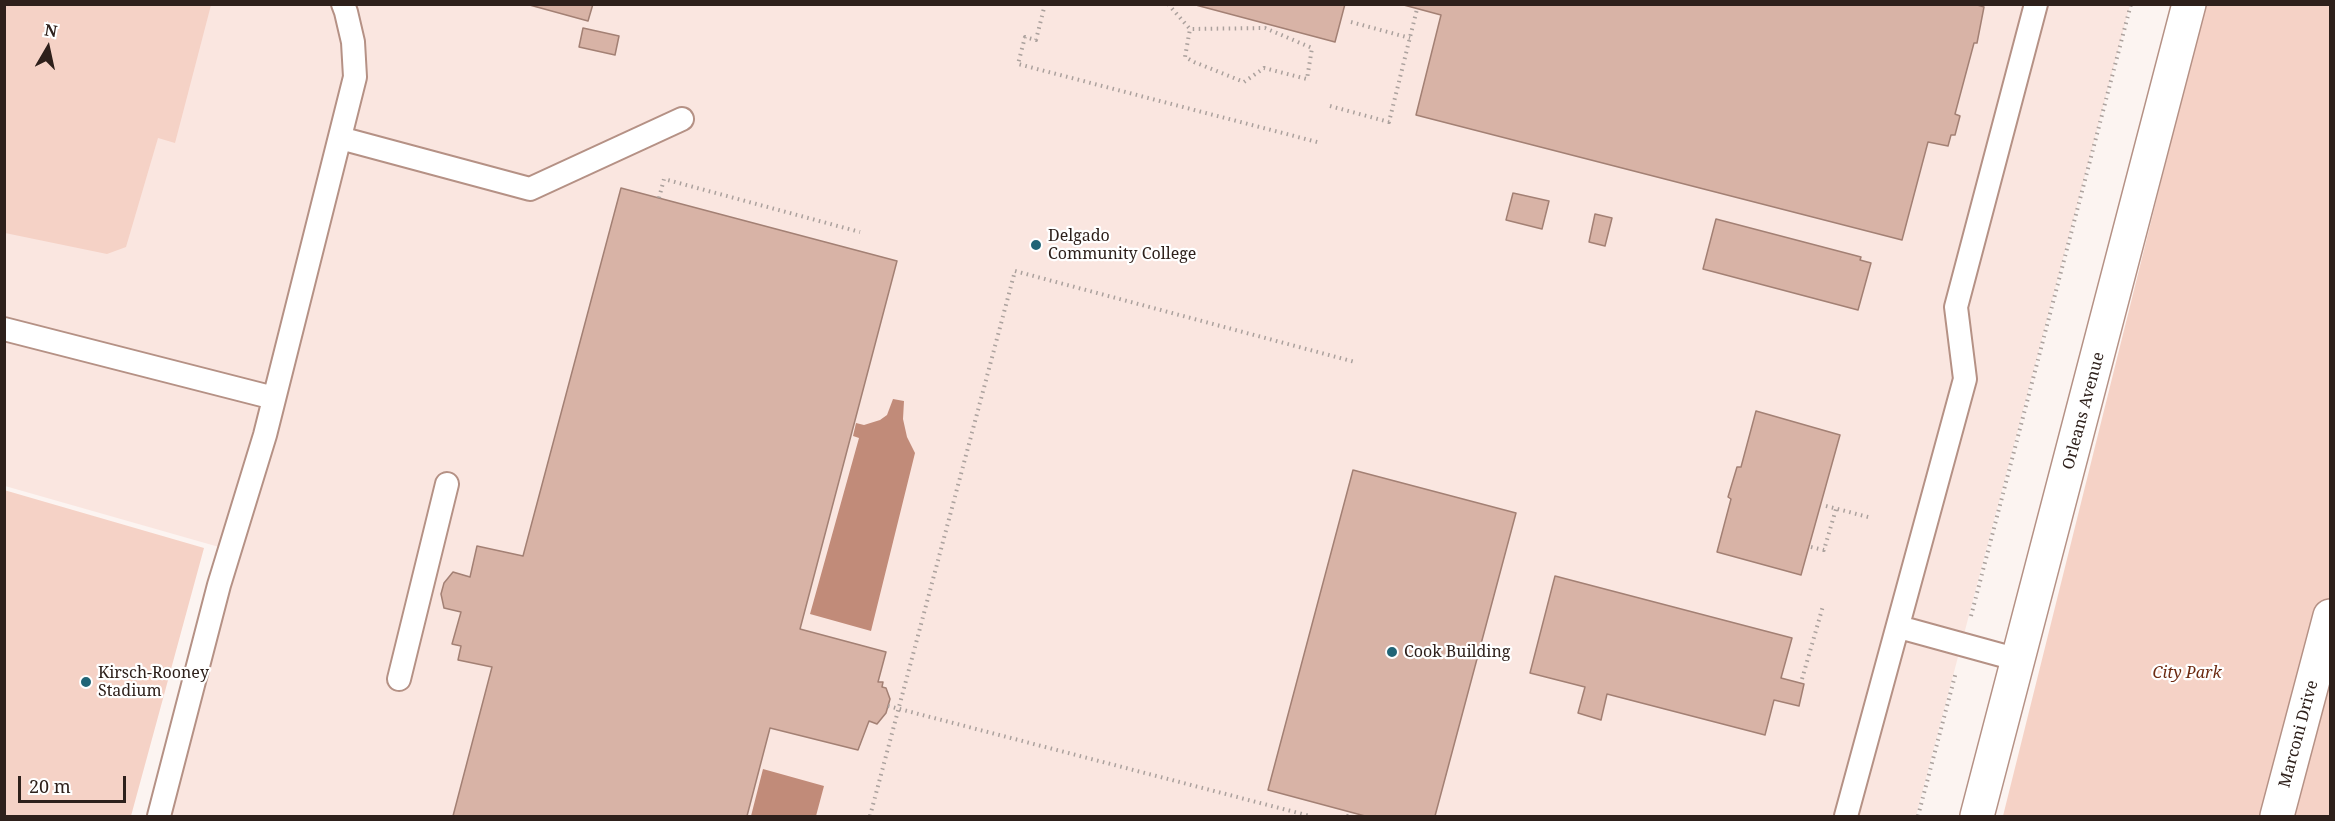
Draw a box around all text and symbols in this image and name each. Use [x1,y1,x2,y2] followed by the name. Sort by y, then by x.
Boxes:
[18,18,78,78] north arrow
[43,18,59,42] text: N
[1048,226,1196,264] place label: Delgado Community College
[1029,238,1043,252] marker: Delgado Community College
[2059,350,2109,472] street label: Orleans Avenue
[1404,642,1510,662] place label: Cook Building
[1385,645,1399,659] marker: Cook Building
[98,663,209,701] place label: Kirsch-Rooney Stadium
[2152,663,2222,683] park label: City Park
[79,675,93,689] marker: Kirsch-Rooney Stadium
[2275,678,2323,790] street label: Marconi Drive
[21,764,129,802] scale bar
[29,774,71,798] text: 20 m

